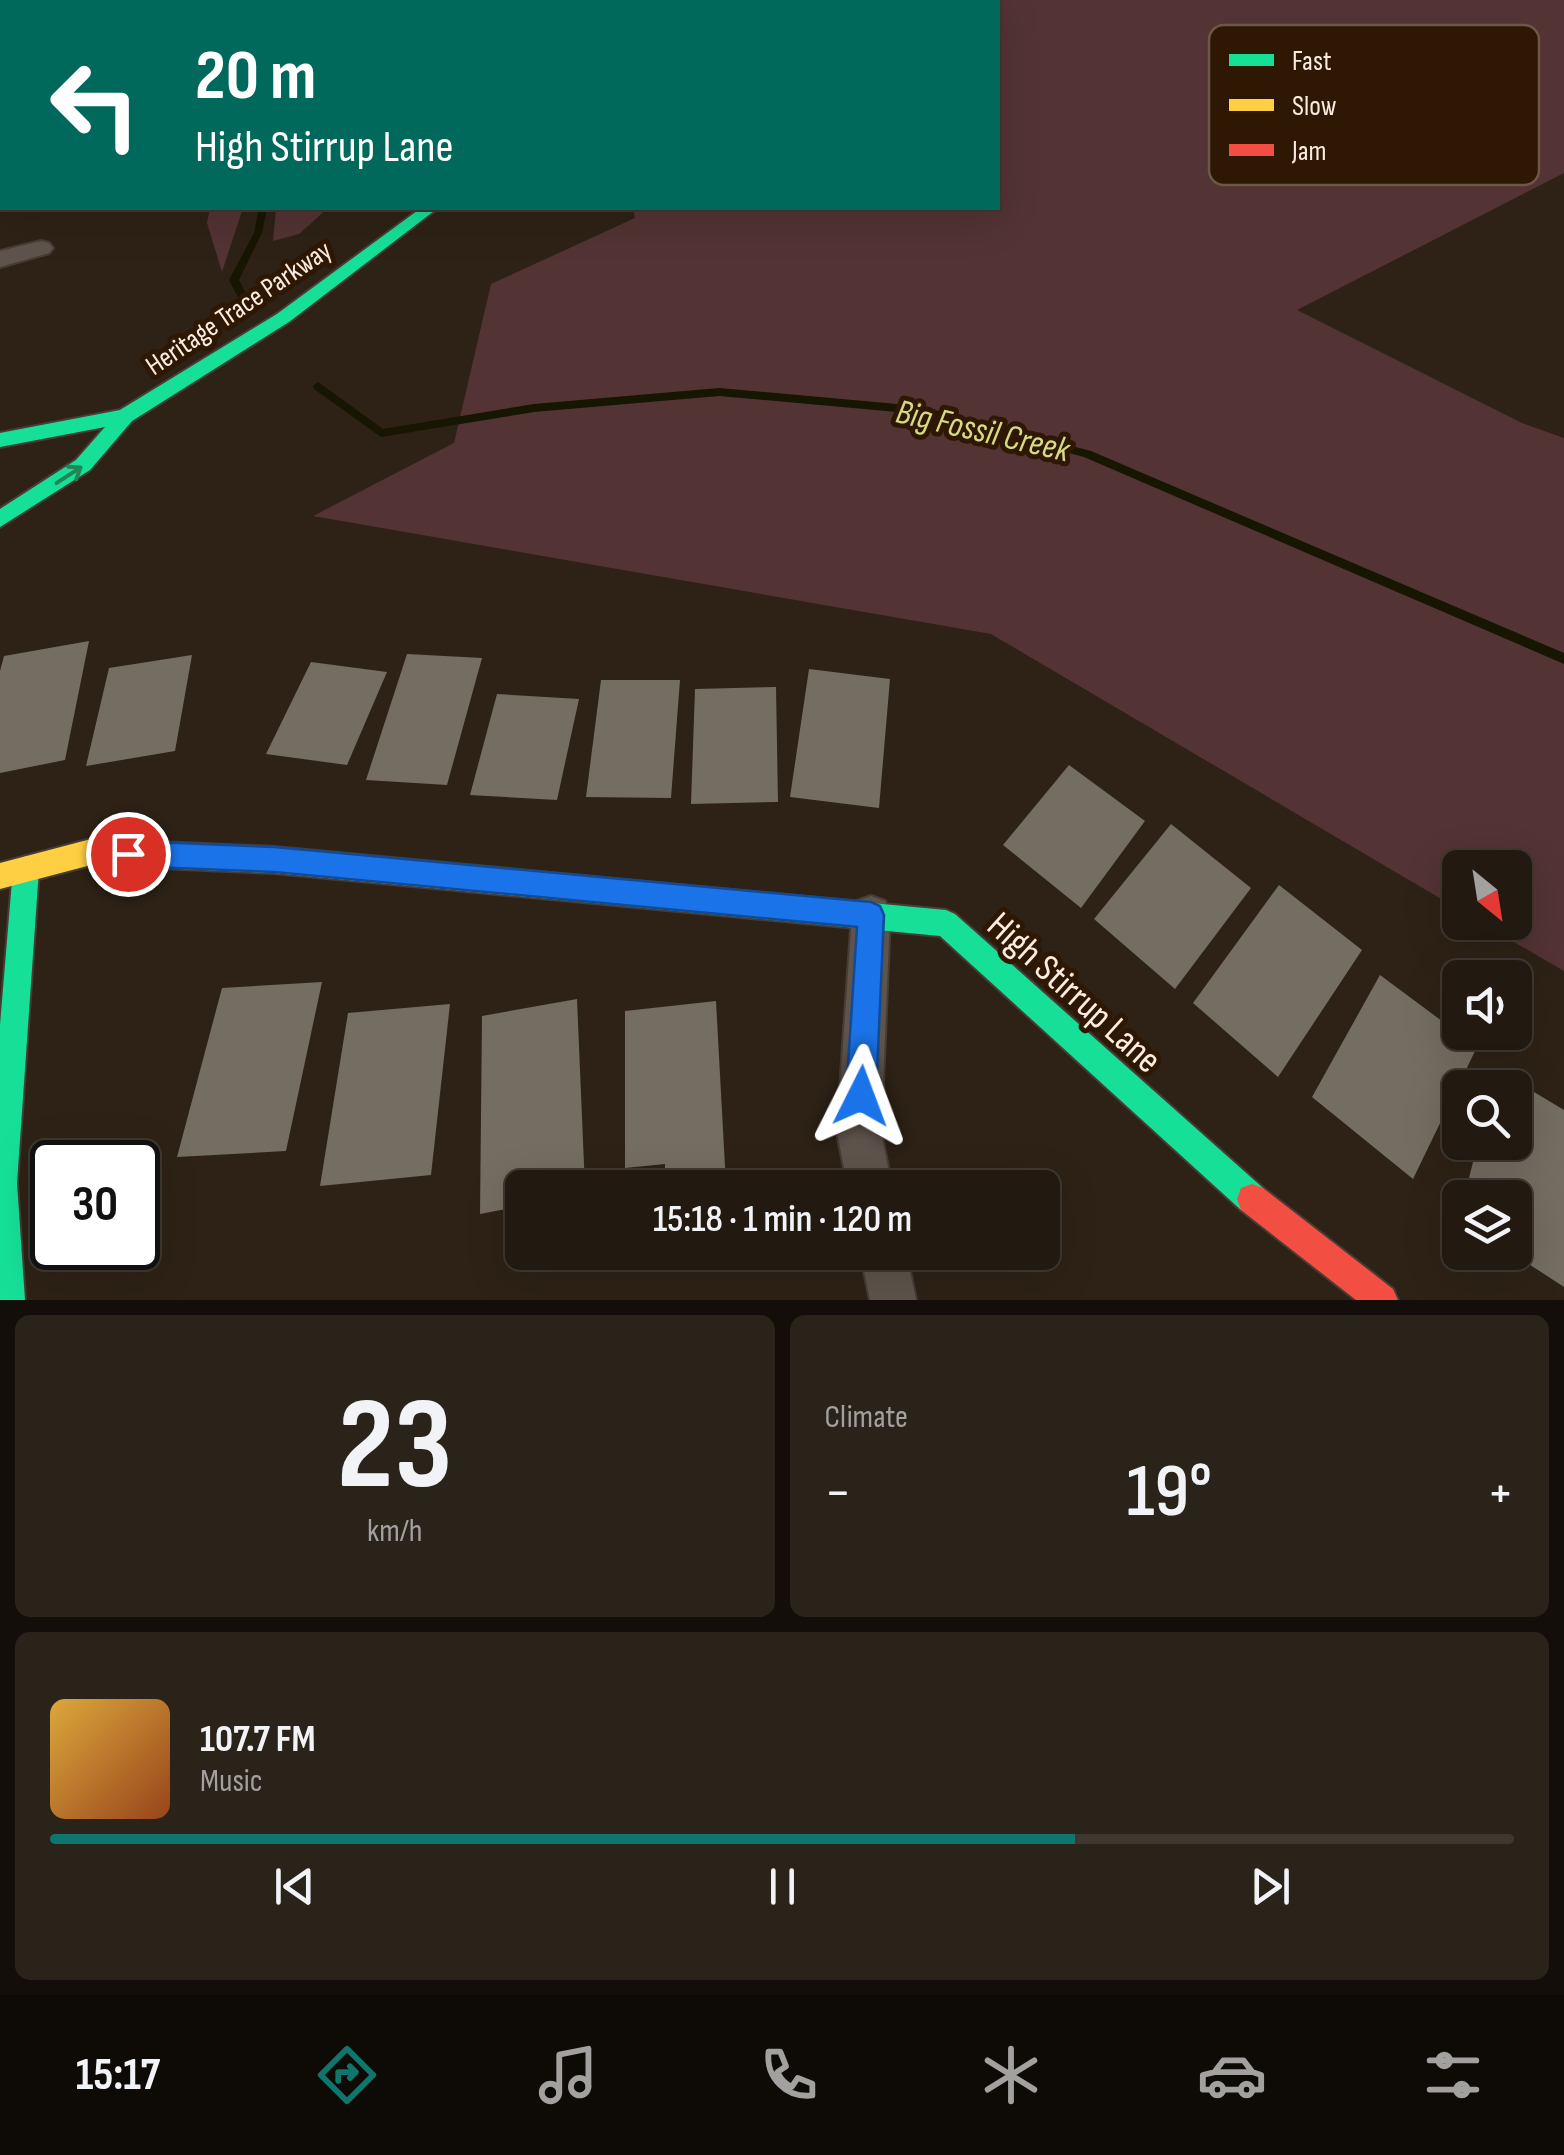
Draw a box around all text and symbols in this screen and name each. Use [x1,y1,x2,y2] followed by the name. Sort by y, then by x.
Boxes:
[1209,25,1539,185] legend
[195,35,316,119] text: 20 m
[30,40,160,170] icon: left
[1292,45,1331,78] text: Fast
[1292,90,1337,123] text: Slow
[195,120,454,175] text: High Stirrup Lane
[1291,135,1327,168] text: Jam
[140,234,338,383] street label: Heritage Trace Parkway
[892,391,1075,473] water label: Big Fossil Creek
[54,464,82,485] one-way arrow
[86,812,171,897] pin
[101,827,156,882] icon: arrive
[1442,850,1532,940] north arrow
[1442,850,1532,1270] map controls
[978,903,1170,1083] street label: High Stirrup Lane
[1442,960,1532,1050] button: sound
[809,1044,913,1148] position arrow
[1442,1070,1532,1160] button: search
[30,1140,160,1270] speed limit sign: 30
[1442,1180,1532,1270] button: layers
[653,1197,912,1242] text: 15:18 · 1 min · 120 m
[337,1369,452,1525] text: 23
[825,1398,908,1437] text: Climate
[1126,1447,1212,1538] text: 19°
[825,1460,851,1527] text: −
[1487,1460,1514,1527] text: +
[367,1512,422,1551] text: km/h
[200,1717,316,1762] text: 107.7 FM
[200,1762,263,1801] text: Music
[267,1859,322,1914] icon: previous
[755,1859,810,1914] icon: pause
[1243,1859,1298,1914] icon: next
[312,2040,382,2110] icon: directions
[533,2040,603,2110] icon: music
[754,2040,824,2110] icon: phone
[976,2040,1046,2110] icon: climate
[1197,2040,1267,2110] icon: car
[1418,2040,1488,2110] icon: filters
[76,2048,160,2103] text: 15:17

